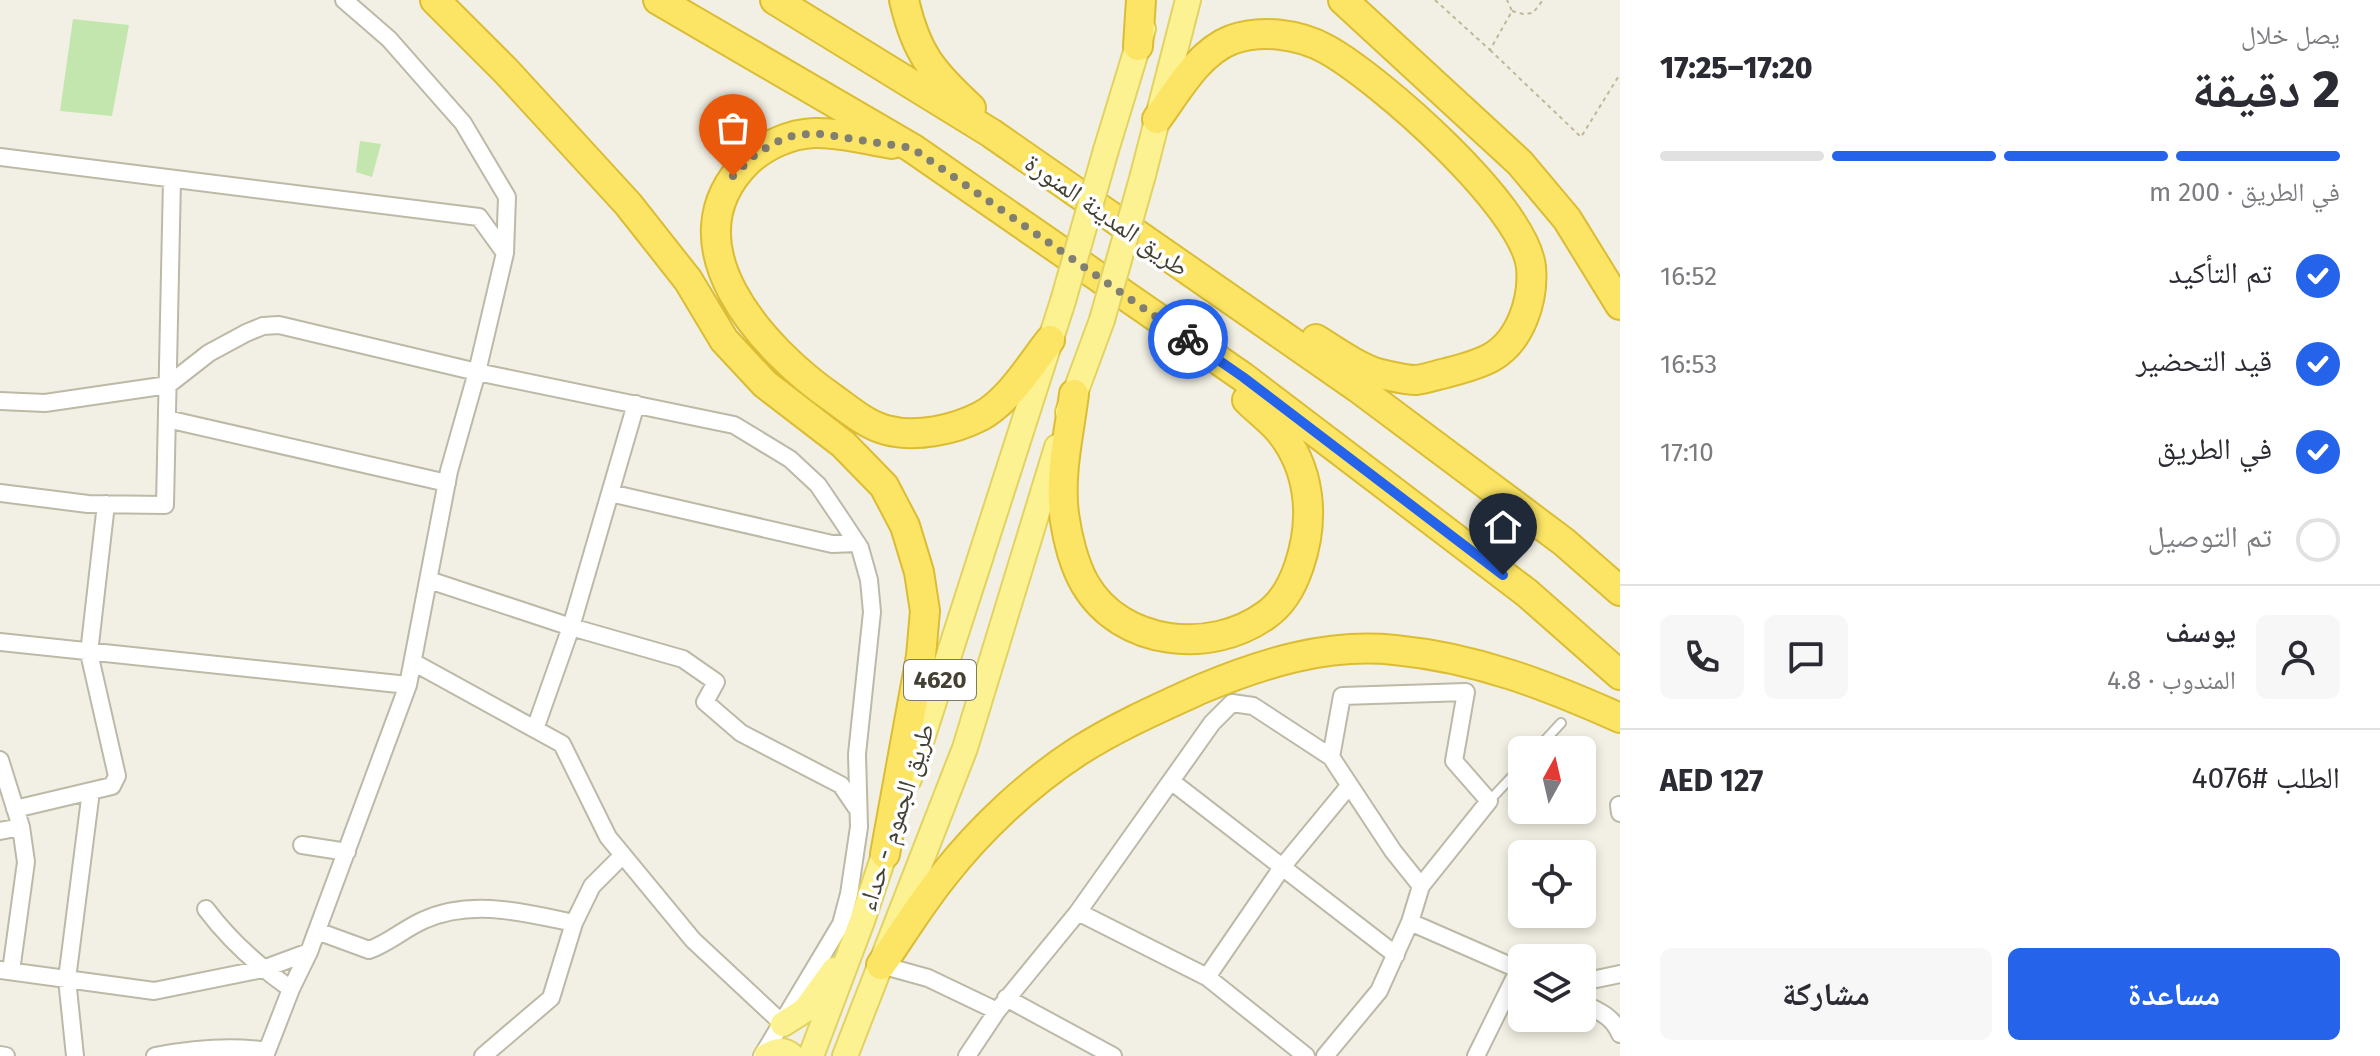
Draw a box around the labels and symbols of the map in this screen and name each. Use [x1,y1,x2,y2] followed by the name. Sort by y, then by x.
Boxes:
[699,94,767,176] pin
[1019,147,1195,283] street label: طريق المدينة المنورة
[1148,299,1228,379] courier
[1469,493,1537,575] pin
[904,660,976,700] road number: 4620
[852,719,943,916] street label: طريق الجموم - حداء
[1508,736,1596,824] north arrow

